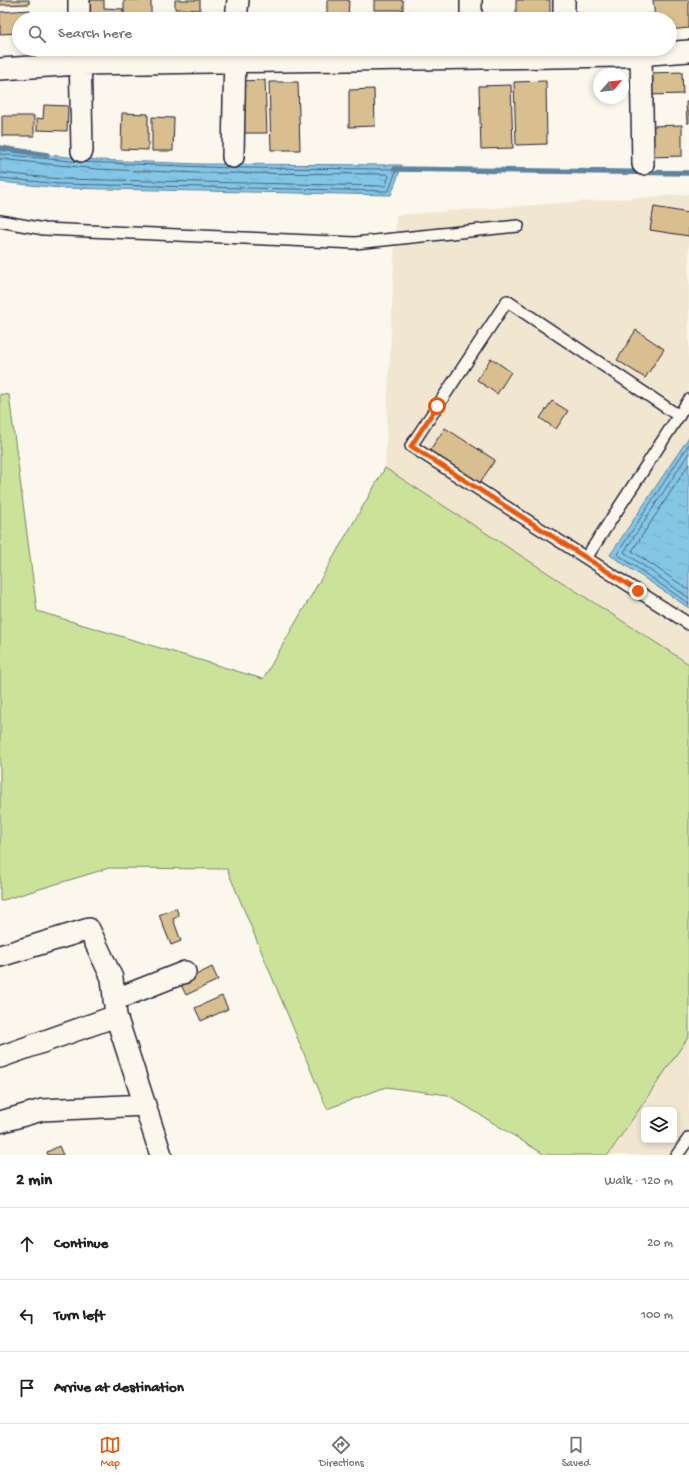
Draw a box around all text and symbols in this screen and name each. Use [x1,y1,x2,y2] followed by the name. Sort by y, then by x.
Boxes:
[12,12,677,56] search box
[26,23,48,45] icon: search
[58,25,132,43] text: Search here
[593,68,629,104] north arrow
[428,397,446,415] route start
[629,582,647,600] route end
[641,1107,677,1143] map controls
[641,1107,677,1143] button: layers
[16,1171,52,1191] text: 2 min
[605,1174,673,1189] text: Walk · 120 m
[16,1233,38,1255] icon: ahead
[54,1235,108,1253] text: Continue
[647,1236,673,1251] text: 20 m
[16,1305,38,1327] icon: left
[54,1307,105,1325] text: Turn left
[641,1308,673,1323] text: 100 m
[16,1377,38,1399] icon: arrive
[54,1379,184,1397] text: Arrive at destination
[99,1434,121,1470] tab: Map
[319,1434,364,1470] tab: Directions
[562,1434,590,1470] tab: Saved

